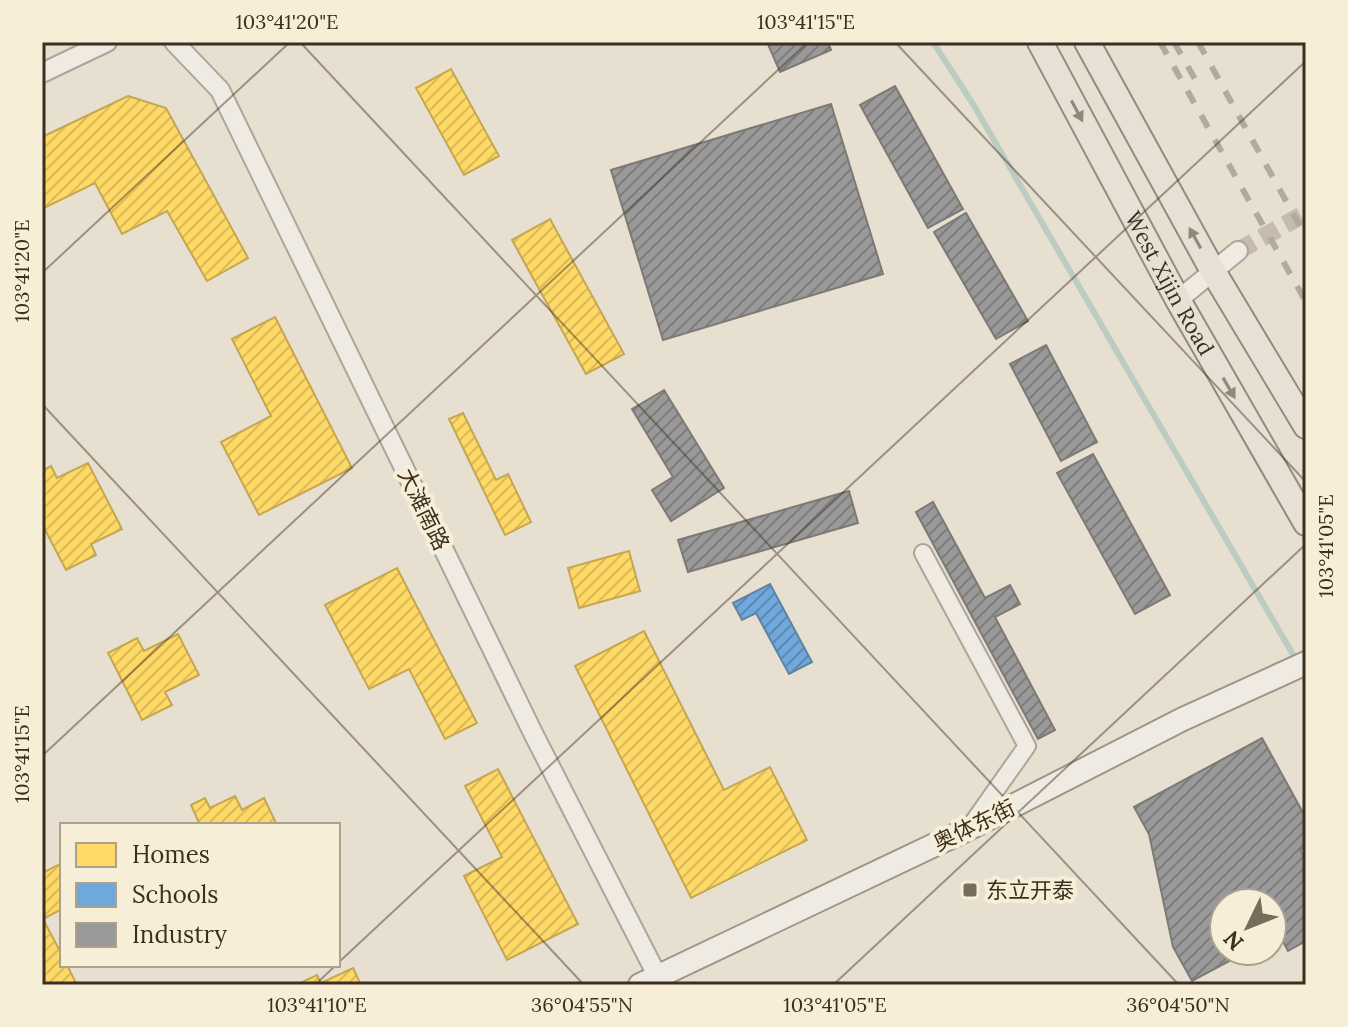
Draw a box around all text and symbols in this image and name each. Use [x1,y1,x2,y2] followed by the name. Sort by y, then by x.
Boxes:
[235,9,339,34] text: 103°41'20"E
[757,9,855,34] text: 103°41'15"E
[1071,99,1084,122] one-way arrow
[1119,206,1221,360] street label: West Xijin Road
[9,219,34,323] text: 103°41'20"E
[1189,227,1202,250] one-way arrow
[1222,377,1236,399] one-way arrow
[392,463,456,555] street label: 大滩南路
[1313,494,1338,598] text: 103°41'05"E
[9,705,34,803] text: 103°41'15"E
[928,793,1020,857] street label: 奥体东街
[60,823,340,967] legend
[132,839,210,870] text: Homes
[986,876,1074,904] place label: 东立开泰
[132,879,218,910] text: Schools
[961,881,979,899] marker: 东立开泰
[1208,887,1288,967] north arrow
[132,919,227,950] text: Industry
[1217,925,1249,956] text: N
[267,992,367,1017] text: 103°41'10"E
[531,992,633,1017] text: 36°04'55"N
[783,992,887,1017] text: 103°41'05"E
[1126,992,1230,1017] text: 36°04'50"N

